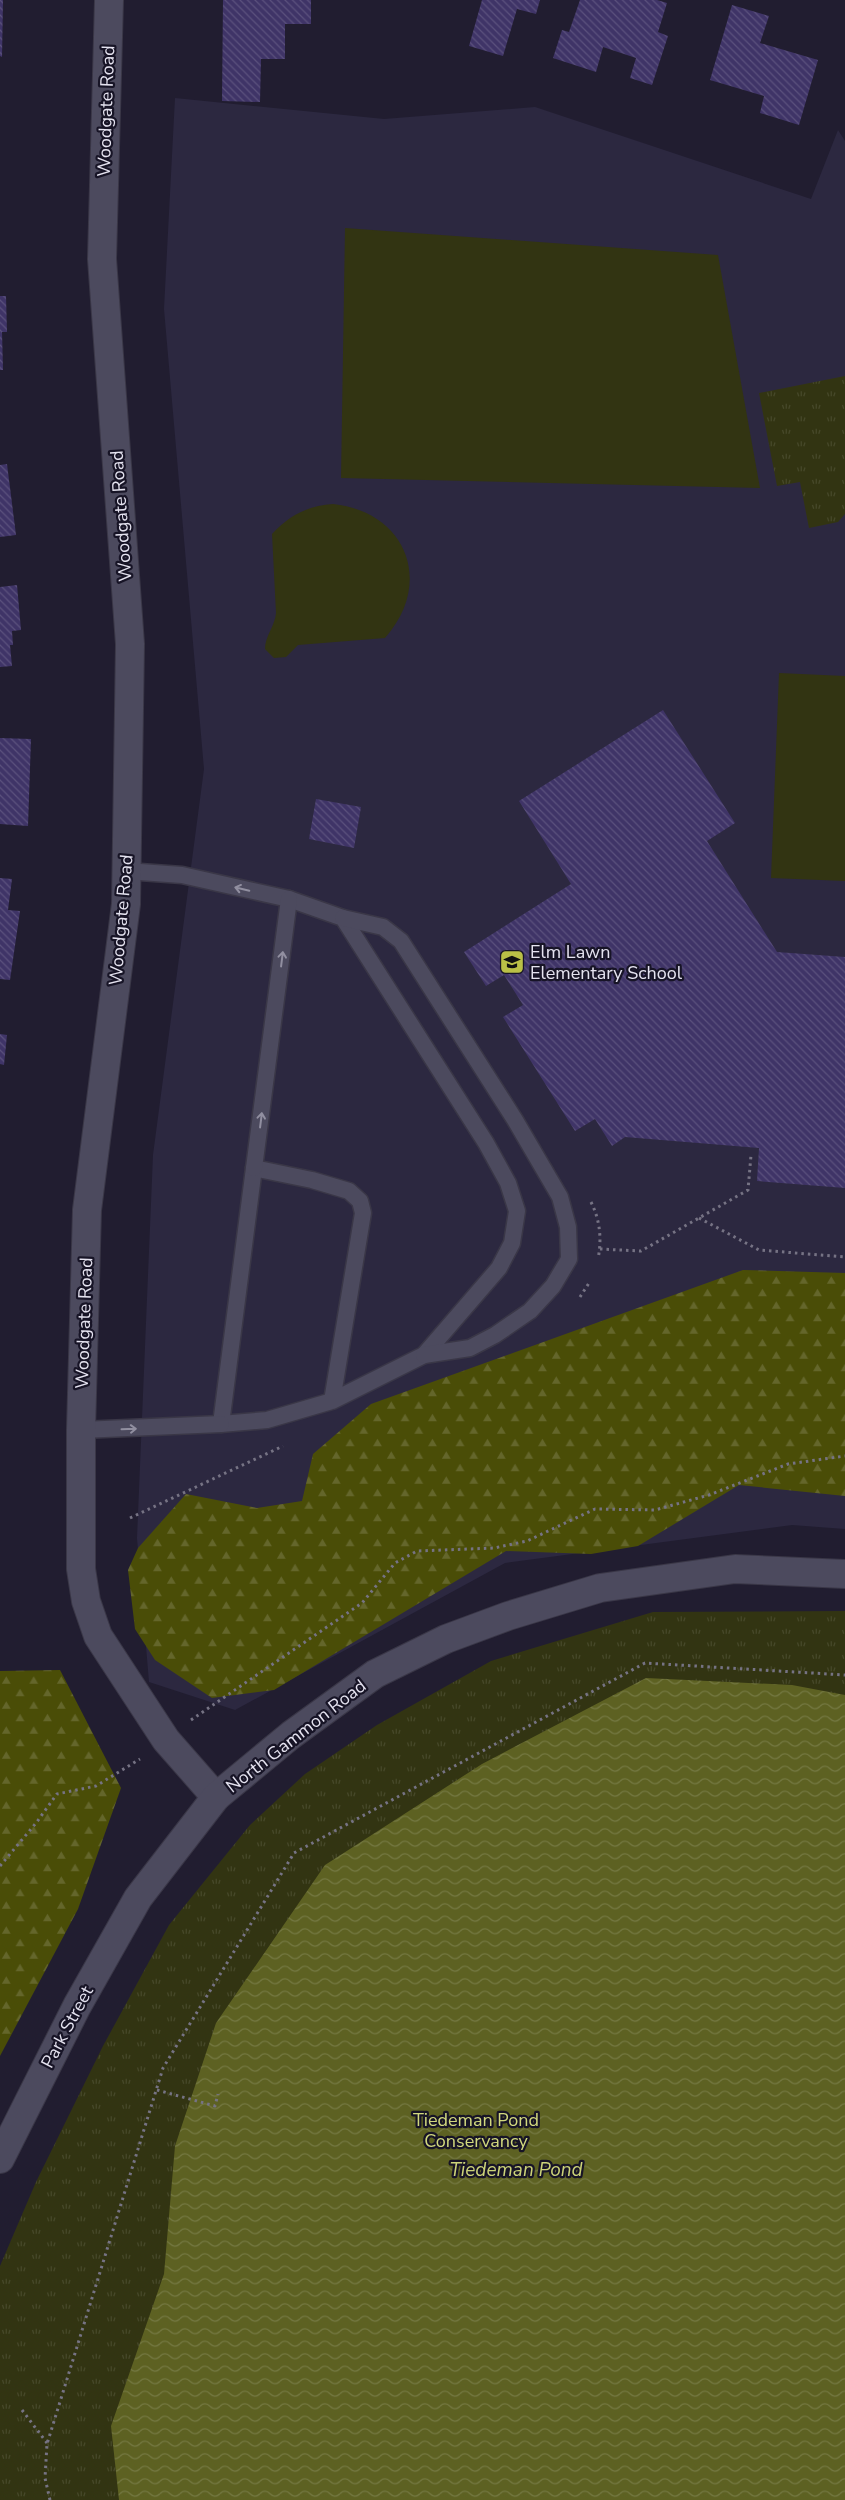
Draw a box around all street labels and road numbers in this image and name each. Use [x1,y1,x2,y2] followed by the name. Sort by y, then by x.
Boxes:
[92,45,120,177] street label: Woodgate Road
[104,449,138,583] street label: Woodgate Road
[103,853,139,987] street label: Woodgate Road
[70,1257,98,1389] street label: Woodgate Road
[221,1674,371,1798] street label: North Gammon Road
[35,1981,99,2072] street label: Park Street

